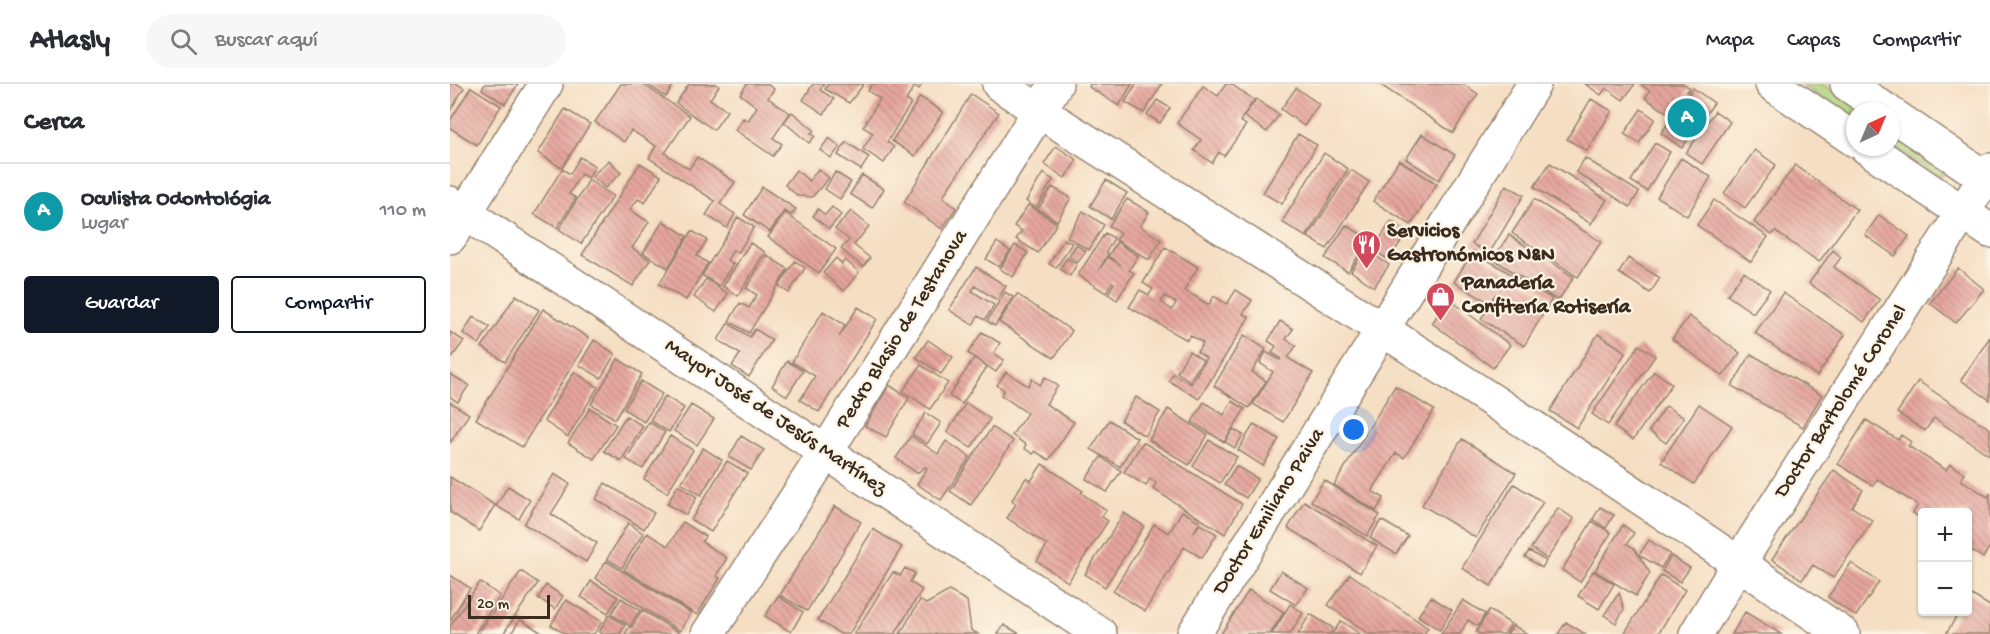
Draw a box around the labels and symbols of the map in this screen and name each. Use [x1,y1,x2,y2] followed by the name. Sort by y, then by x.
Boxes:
[1668,96,1706,141] pin: A
[1846,102,1900,156] north arrow
[1387,220,1555,269] place label: Servicios Gastronómicos N&N
[831,225,975,435] street label: Pedro Blasio de Testanova
[1350,228,1382,270] restaurant icon: Servicios Gastronómicos N&N
[1461,272,1632,321] place label: Panadería Confitería Rotisería
[1425,280,1457,322] shop icon: Panadería Confitería Rotisería
[1769,301,1914,505] street label: Doctor Bartolomé Coronel
[659,334,891,502] street label: Mayor José de Jesús Martínez
[1339,415,1368,444] your location
[1208,423,1332,602] street label: Doctor Emiliano Paiva
[468,592,550,620] scale bar

